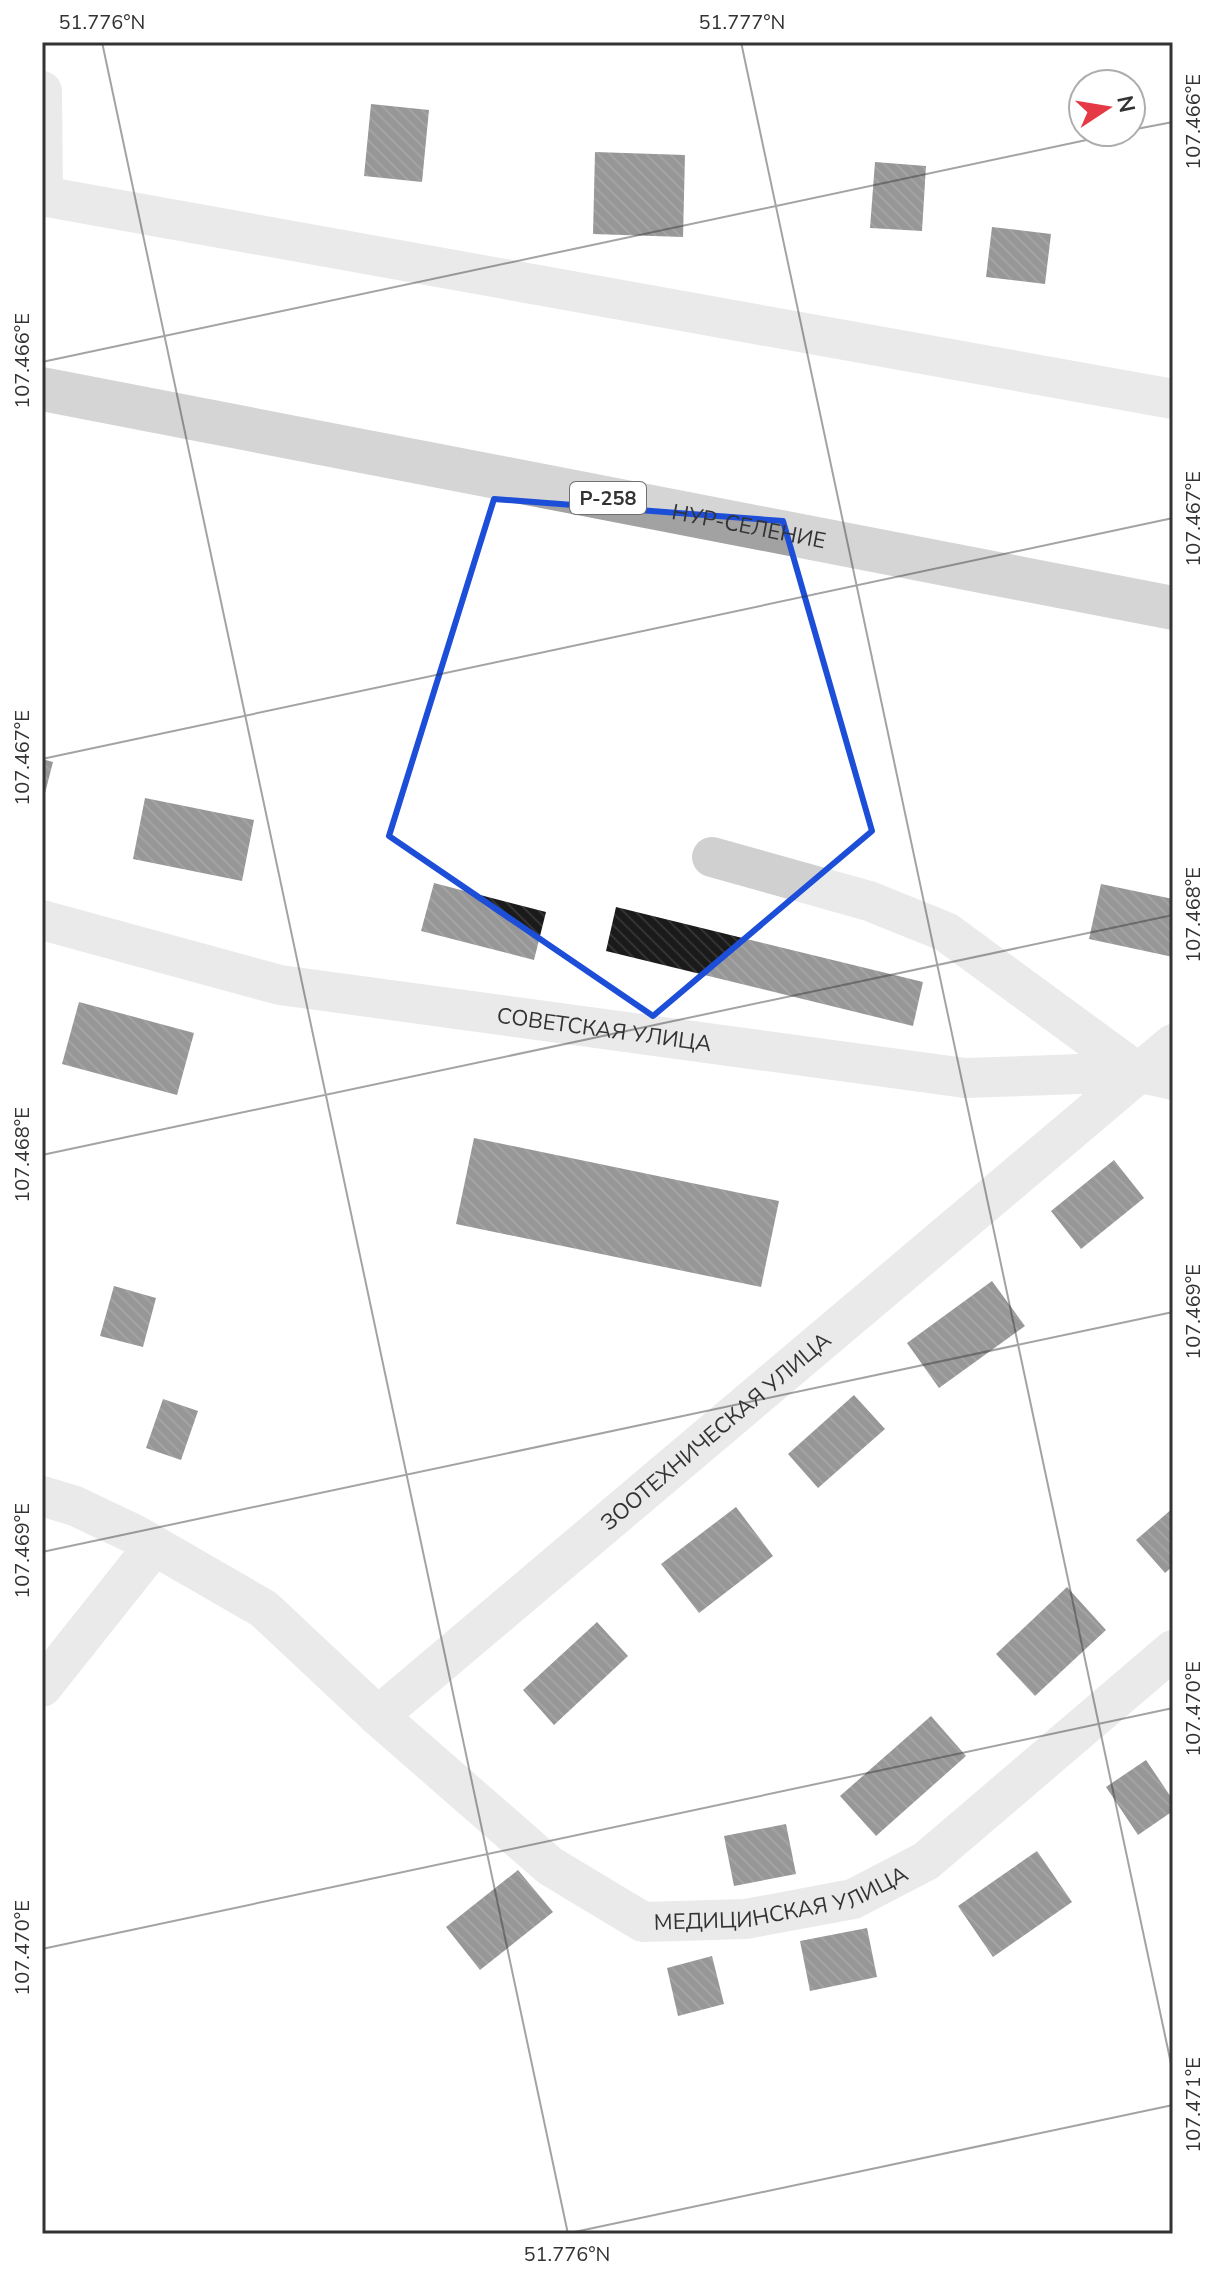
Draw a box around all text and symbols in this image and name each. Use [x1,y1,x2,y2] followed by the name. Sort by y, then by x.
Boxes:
[59,9,145,36] text: 51.776°N
[699,9,785,36] text: 51.777°N
[1067,68,1147,148] north arrow
[1180,74,1207,170] text: 107.466°E
[1109,93,1142,115] text: N
[9,313,36,409] text: 107.466°E
[1180,471,1207,567] text: 107.467°E
[570,482,646,514] road number: Р-258
[669,497,828,556] street label: НУР-СЕЛЕНИЕ
[9,710,36,806] text: 107.467°E
[1180,867,1207,963] text: 107.468°E
[495,1001,713,1059] street label: СОВЕТСКАЯ УЛИЦА
[9,1107,36,1203] text: 107.468°E
[1180,1264,1207,1360] text: 107.469°E
[594,1326,838,1538] street label: ЗООТЕХНИЧЕСКАЯ УЛИЦА
[9,1503,36,1599] text: 107.469°E
[1180,1661,1207,1757] text: 107.470°E
[653,1859,913,1938] street label: МЕДИЦИНСКАЯ УЛИЦА
[9,1900,36,1996] text: 107.470°E
[1180,2057,1207,2153] text: 107.471°E
[524,2241,610,2268] text: 51.776°N

